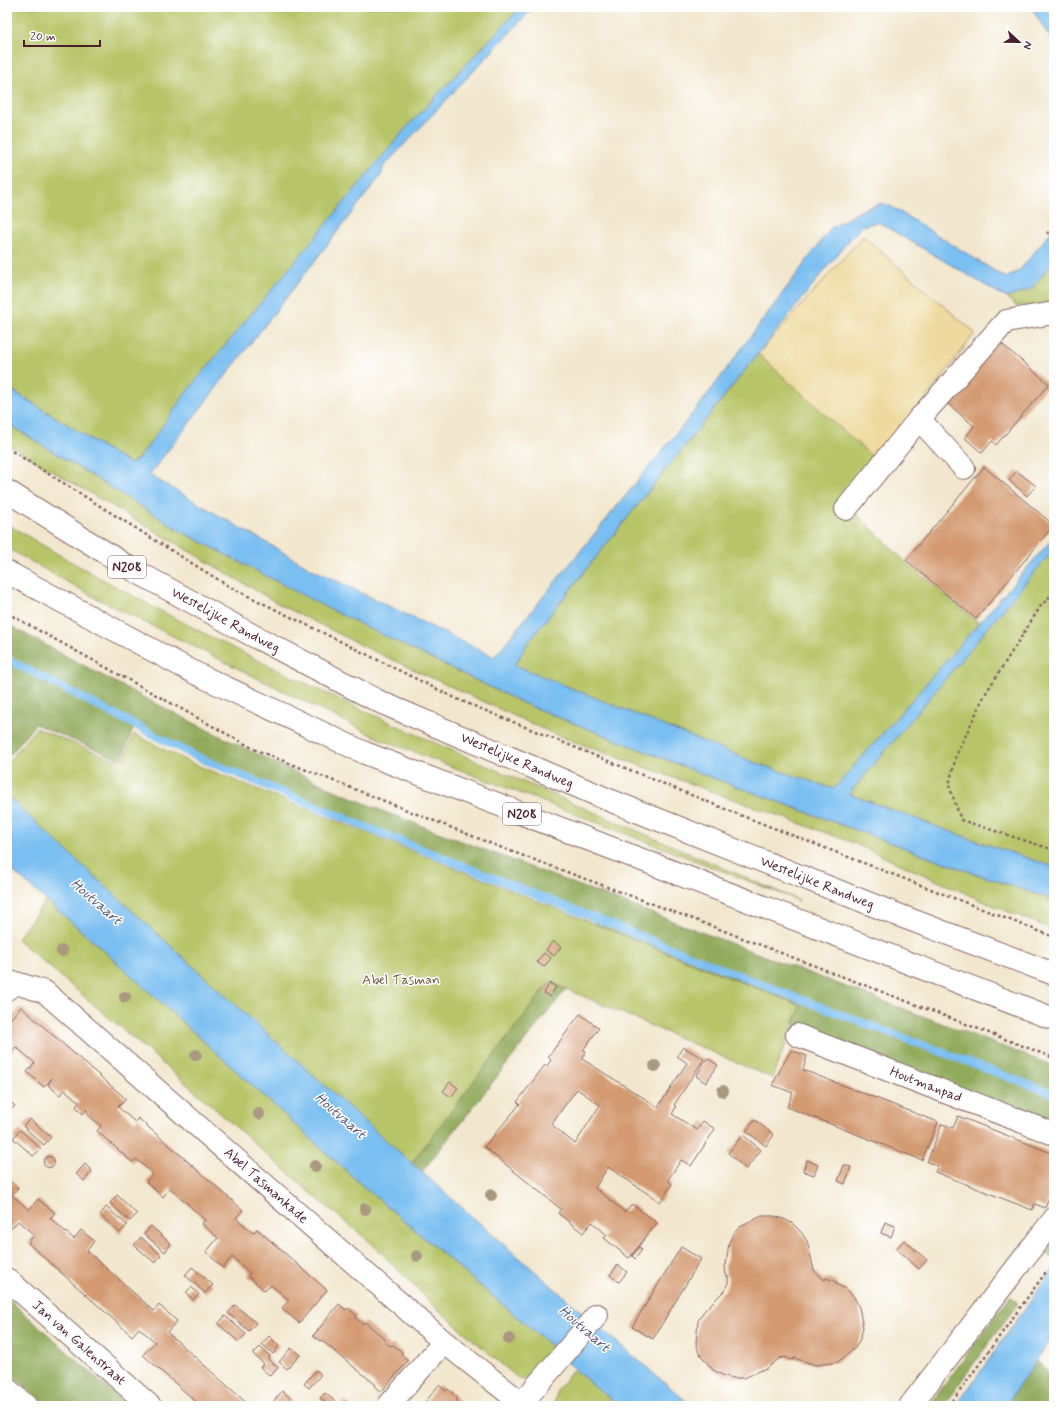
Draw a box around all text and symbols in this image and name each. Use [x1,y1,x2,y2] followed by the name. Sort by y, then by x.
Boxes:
[24,22,100,48] scale bar
[999,22,1039,62] north arrow
[30,29,56,45] text: 20 m
[1019,39,1035,51] text: N
[108,556,146,578] road number: N208
[168,583,283,657] street label: Westelijke Randweg
[458,729,577,793] street label: Westelijke Randweg
[503,803,541,825] road number: N208
[758,852,877,914] street label: Westelijke Randweg
[66,874,127,931] water label: Houtvaart
[362,971,440,989] park label: Abel Tasman
[887,1063,964,1107] street label: Houtmanpad
[310,1088,371,1145] water label: Houtvaart
[220,1144,312,1228] street label: Abel Tasmankade
[28,1296,129,1389] street label: Jan van Galenstraat
[554,1301,615,1358] water label: Houtvaart

